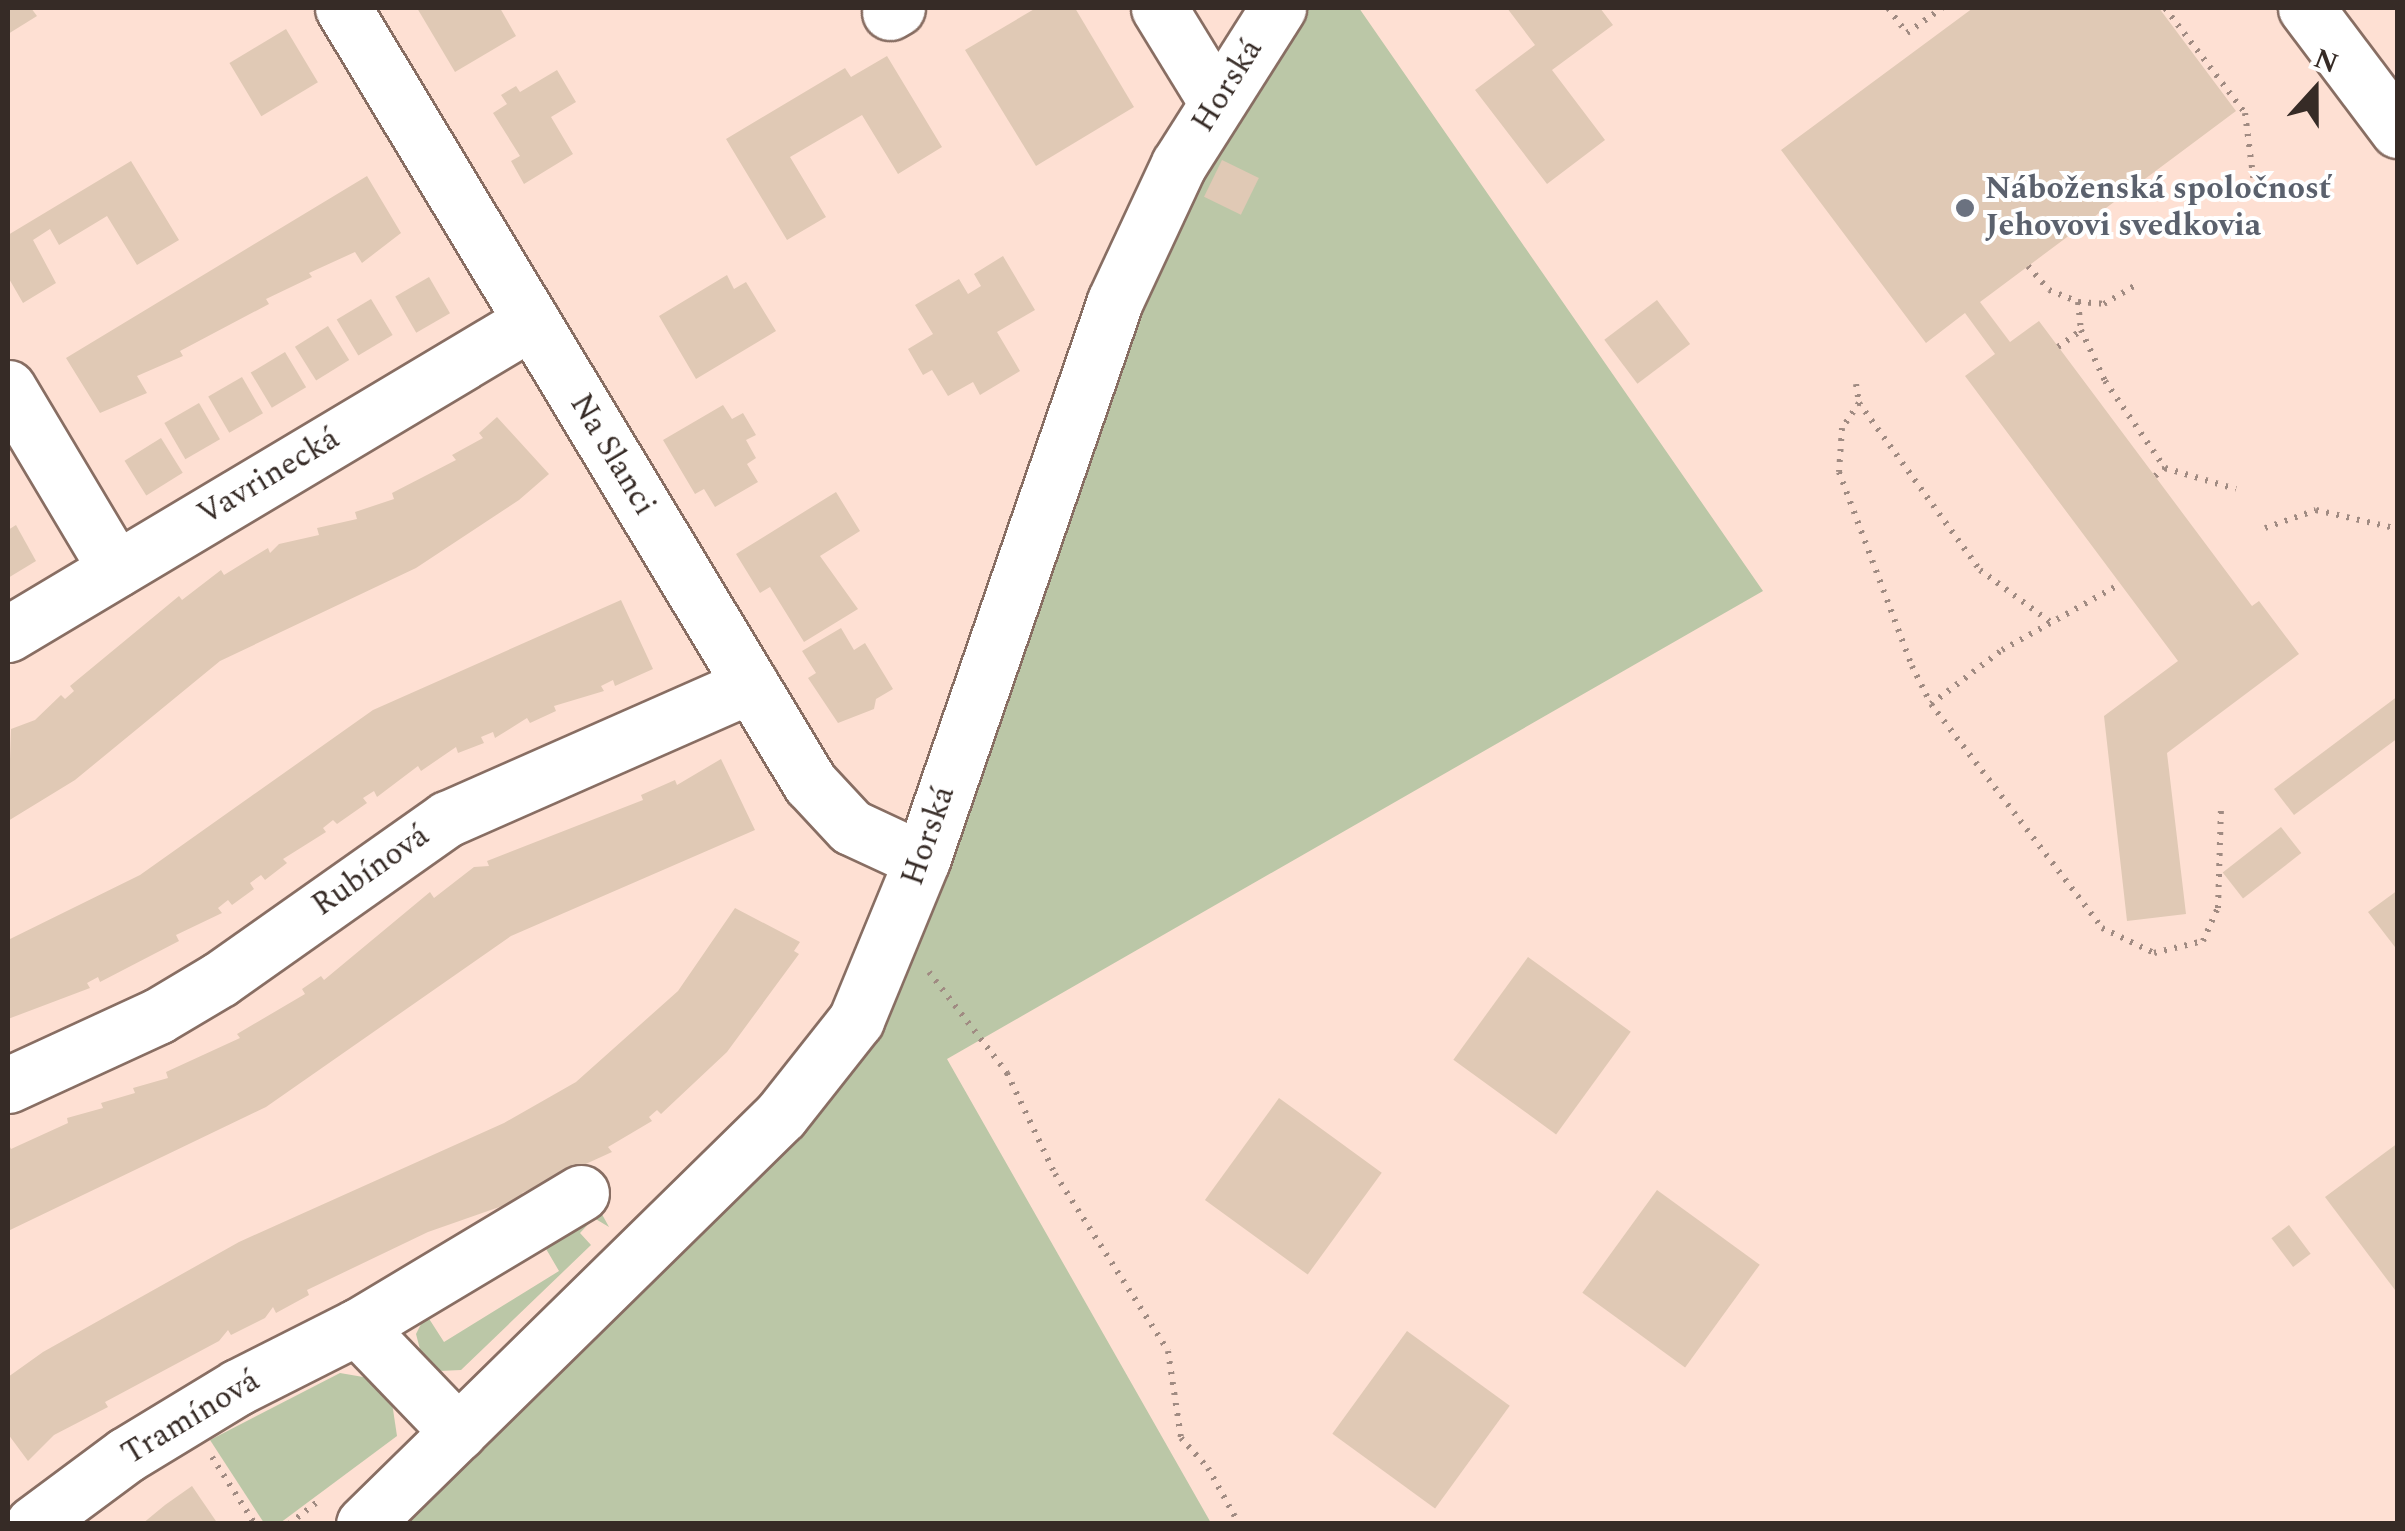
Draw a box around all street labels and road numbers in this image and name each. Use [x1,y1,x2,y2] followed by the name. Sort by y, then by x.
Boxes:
[1184,32,1272,140] street label: Horská
[561,387,663,523] street label: Na Slanci
[191,420,347,534] street label: Vavrinecká
[894,781,964,891] street label: Horská
[305,817,437,925] street label: Rubínová
[115,1362,267,1474] street label: Tramínová

